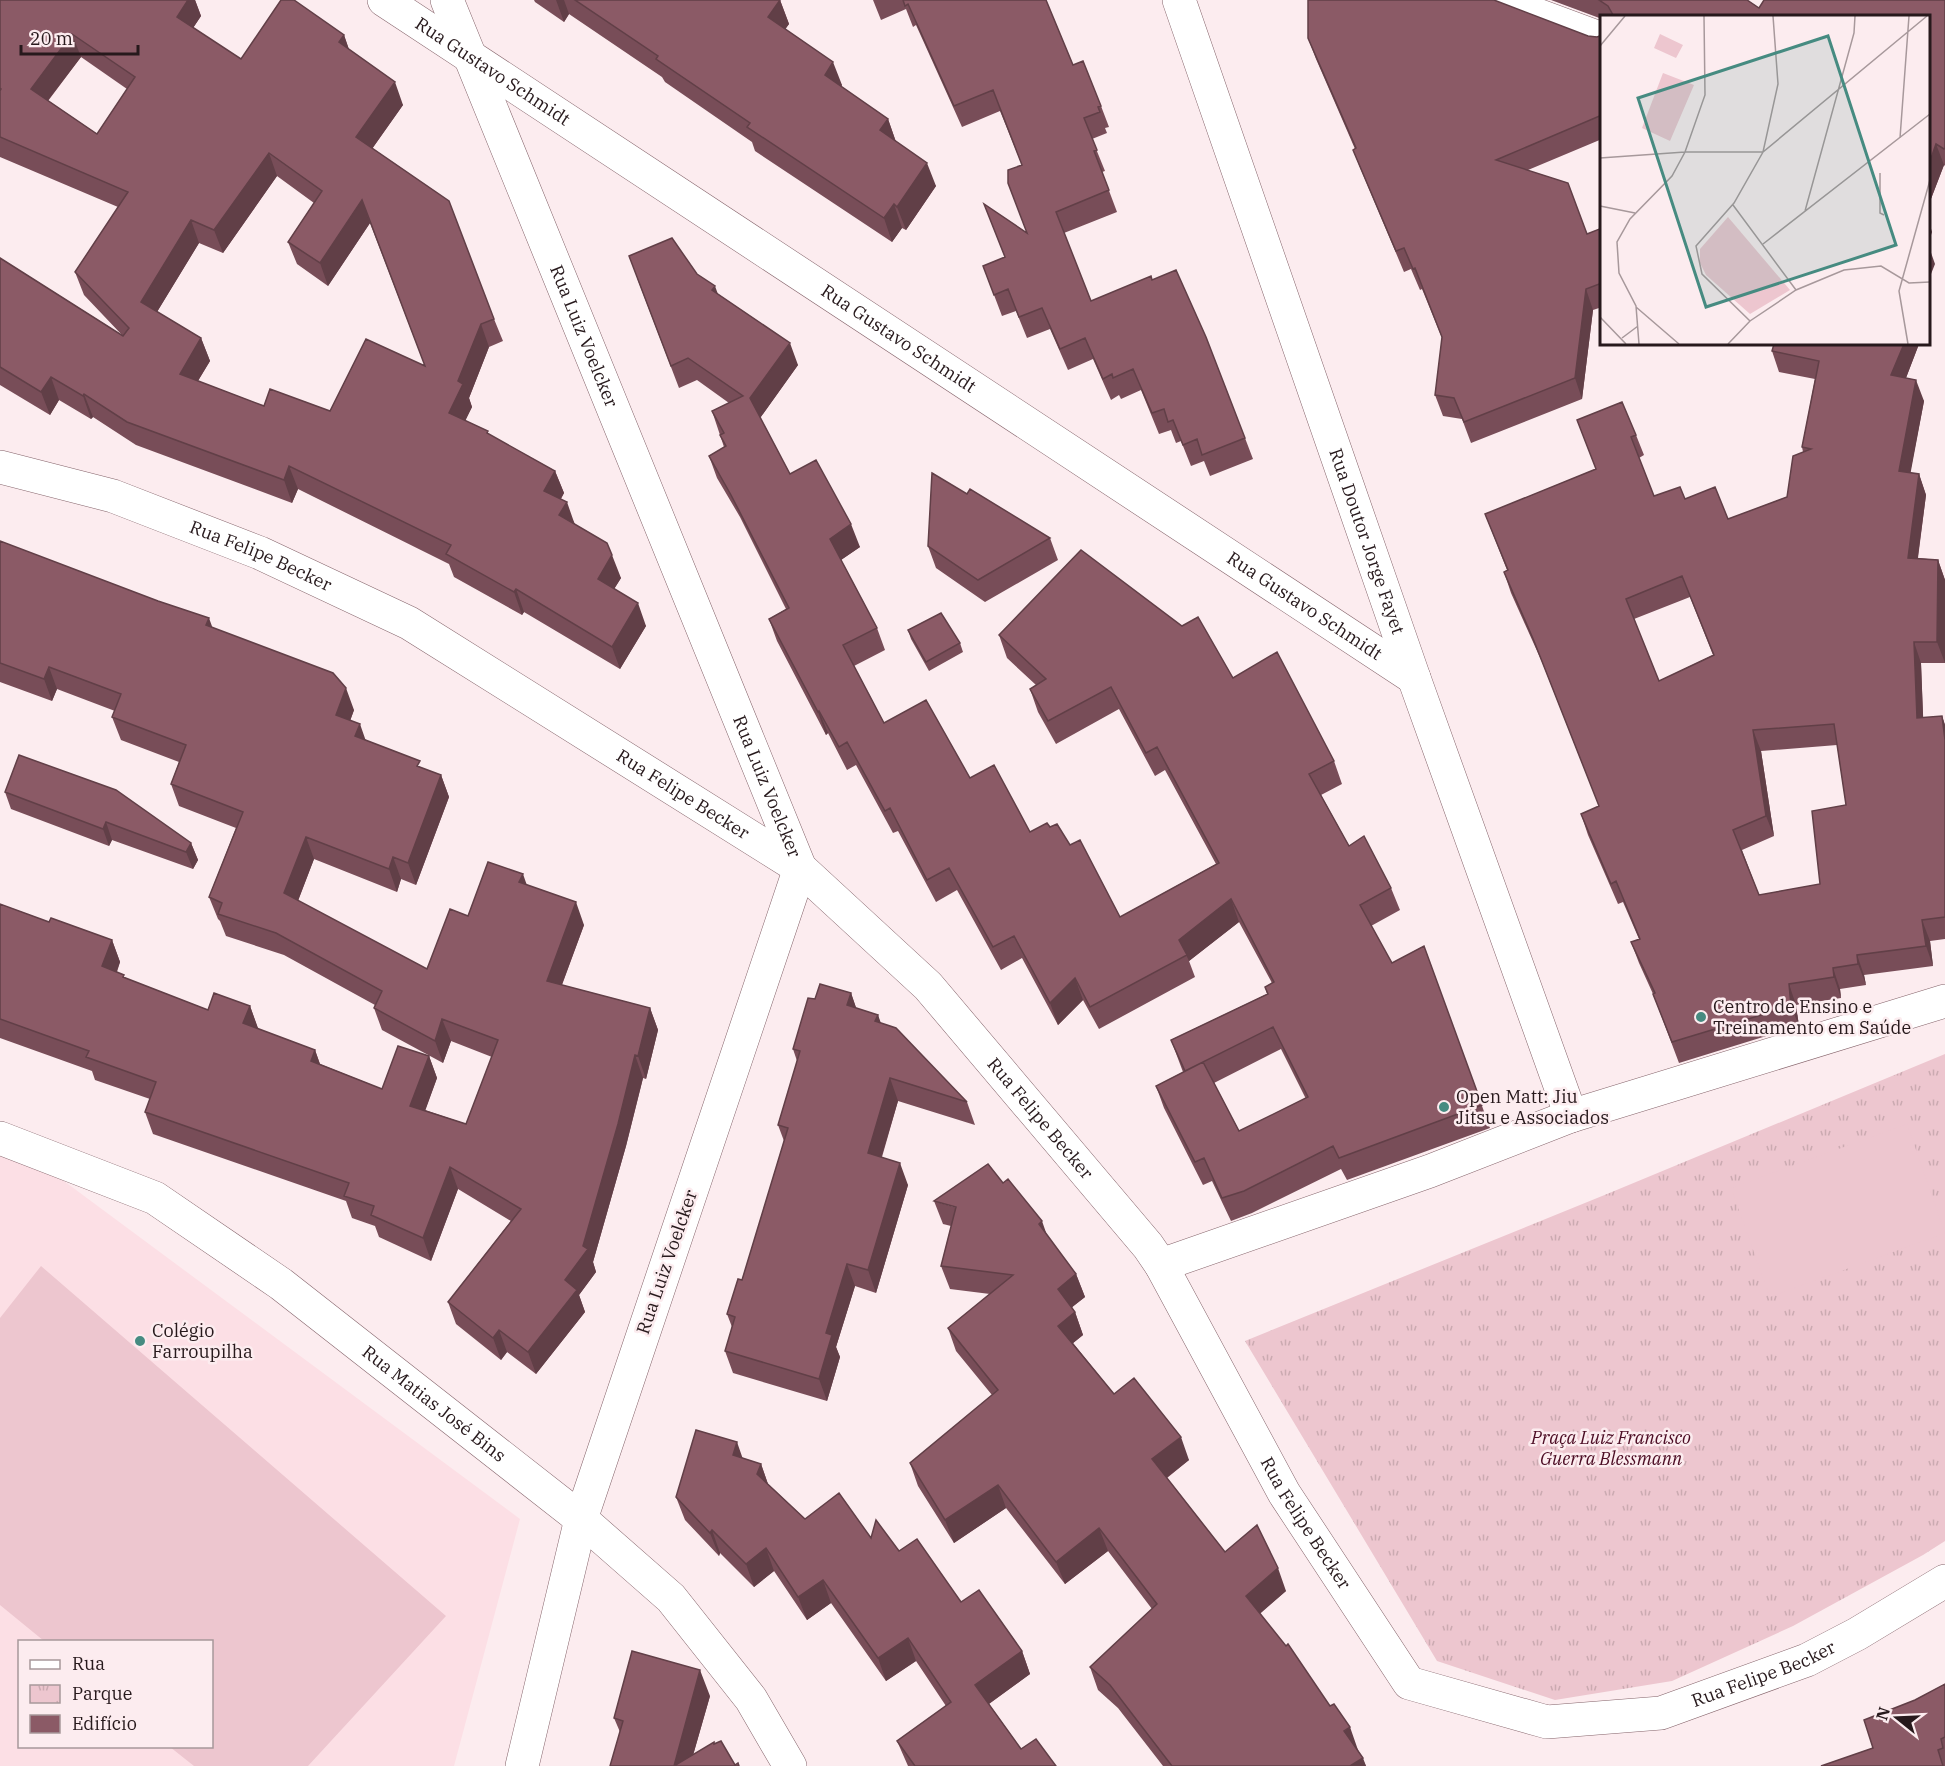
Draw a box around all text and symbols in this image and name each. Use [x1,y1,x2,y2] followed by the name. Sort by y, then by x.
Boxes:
[411,12,575,130] street label: Rua Gustavo Schmidt
[1600,15,1930,345] inset map
[21,18,138,56] scale bar
[30,27,73,50] text: 20 m
[545,262,623,411] street label: Rua Luiz Voelcker
[817,279,981,398] street label: Rua Gustavo Schmidt
[1324,445,1410,637] street label: Rua Doutor Jorge Fayet
[187,515,336,596] street label: Rua Felipe Becker
[1223,546,1387,665] street label: Rua Gustavo Schmidt
[728,712,806,861] street label: Rua Luiz Voelcker
[612,744,754,844] street label: Rua Felipe Becker
[1713,995,1911,1039] place label: Centro de Ensino e Treinamento em Saúde
[1694,1010,1708,1024] marker: Centro de Ensino e Treinamento em Saúde
[982,1053,1099,1184] street label: Rua Felipe Becker
[1456,1085,1609,1129] place label: Open Matt: Jiu Jitsu e Associados
[1437,1100,1451,1114] marker: Open Matt: Jiu Jitsu e Associados
[631,1187,702,1337] street label: Rua Luiz Voelcker
[152,1319,253,1363] place label: Colégio Farroupilha
[133,1334,147,1348] marker: Colégio Farroupilha
[358,1340,511,1467] street label: Rua Matias José Bins
[1530,1426,1691,1470] park label: Praça Luiz Francisco Guerra Blessmann
[1256,1453,1356,1594] street label: Rua Felipe Becker
[1688,1635,1839,1712] street label: Rua Felipe Becker
[18,1640,213,1748] legend
[72,1652,105,1675] text: Rua
[72,1682,132,1705] text: Parque
[1867,1688,1927,1748] north arrow
[1871,1704,1894,1722] text: N
[72,1712,137,1735] text: Edifício

